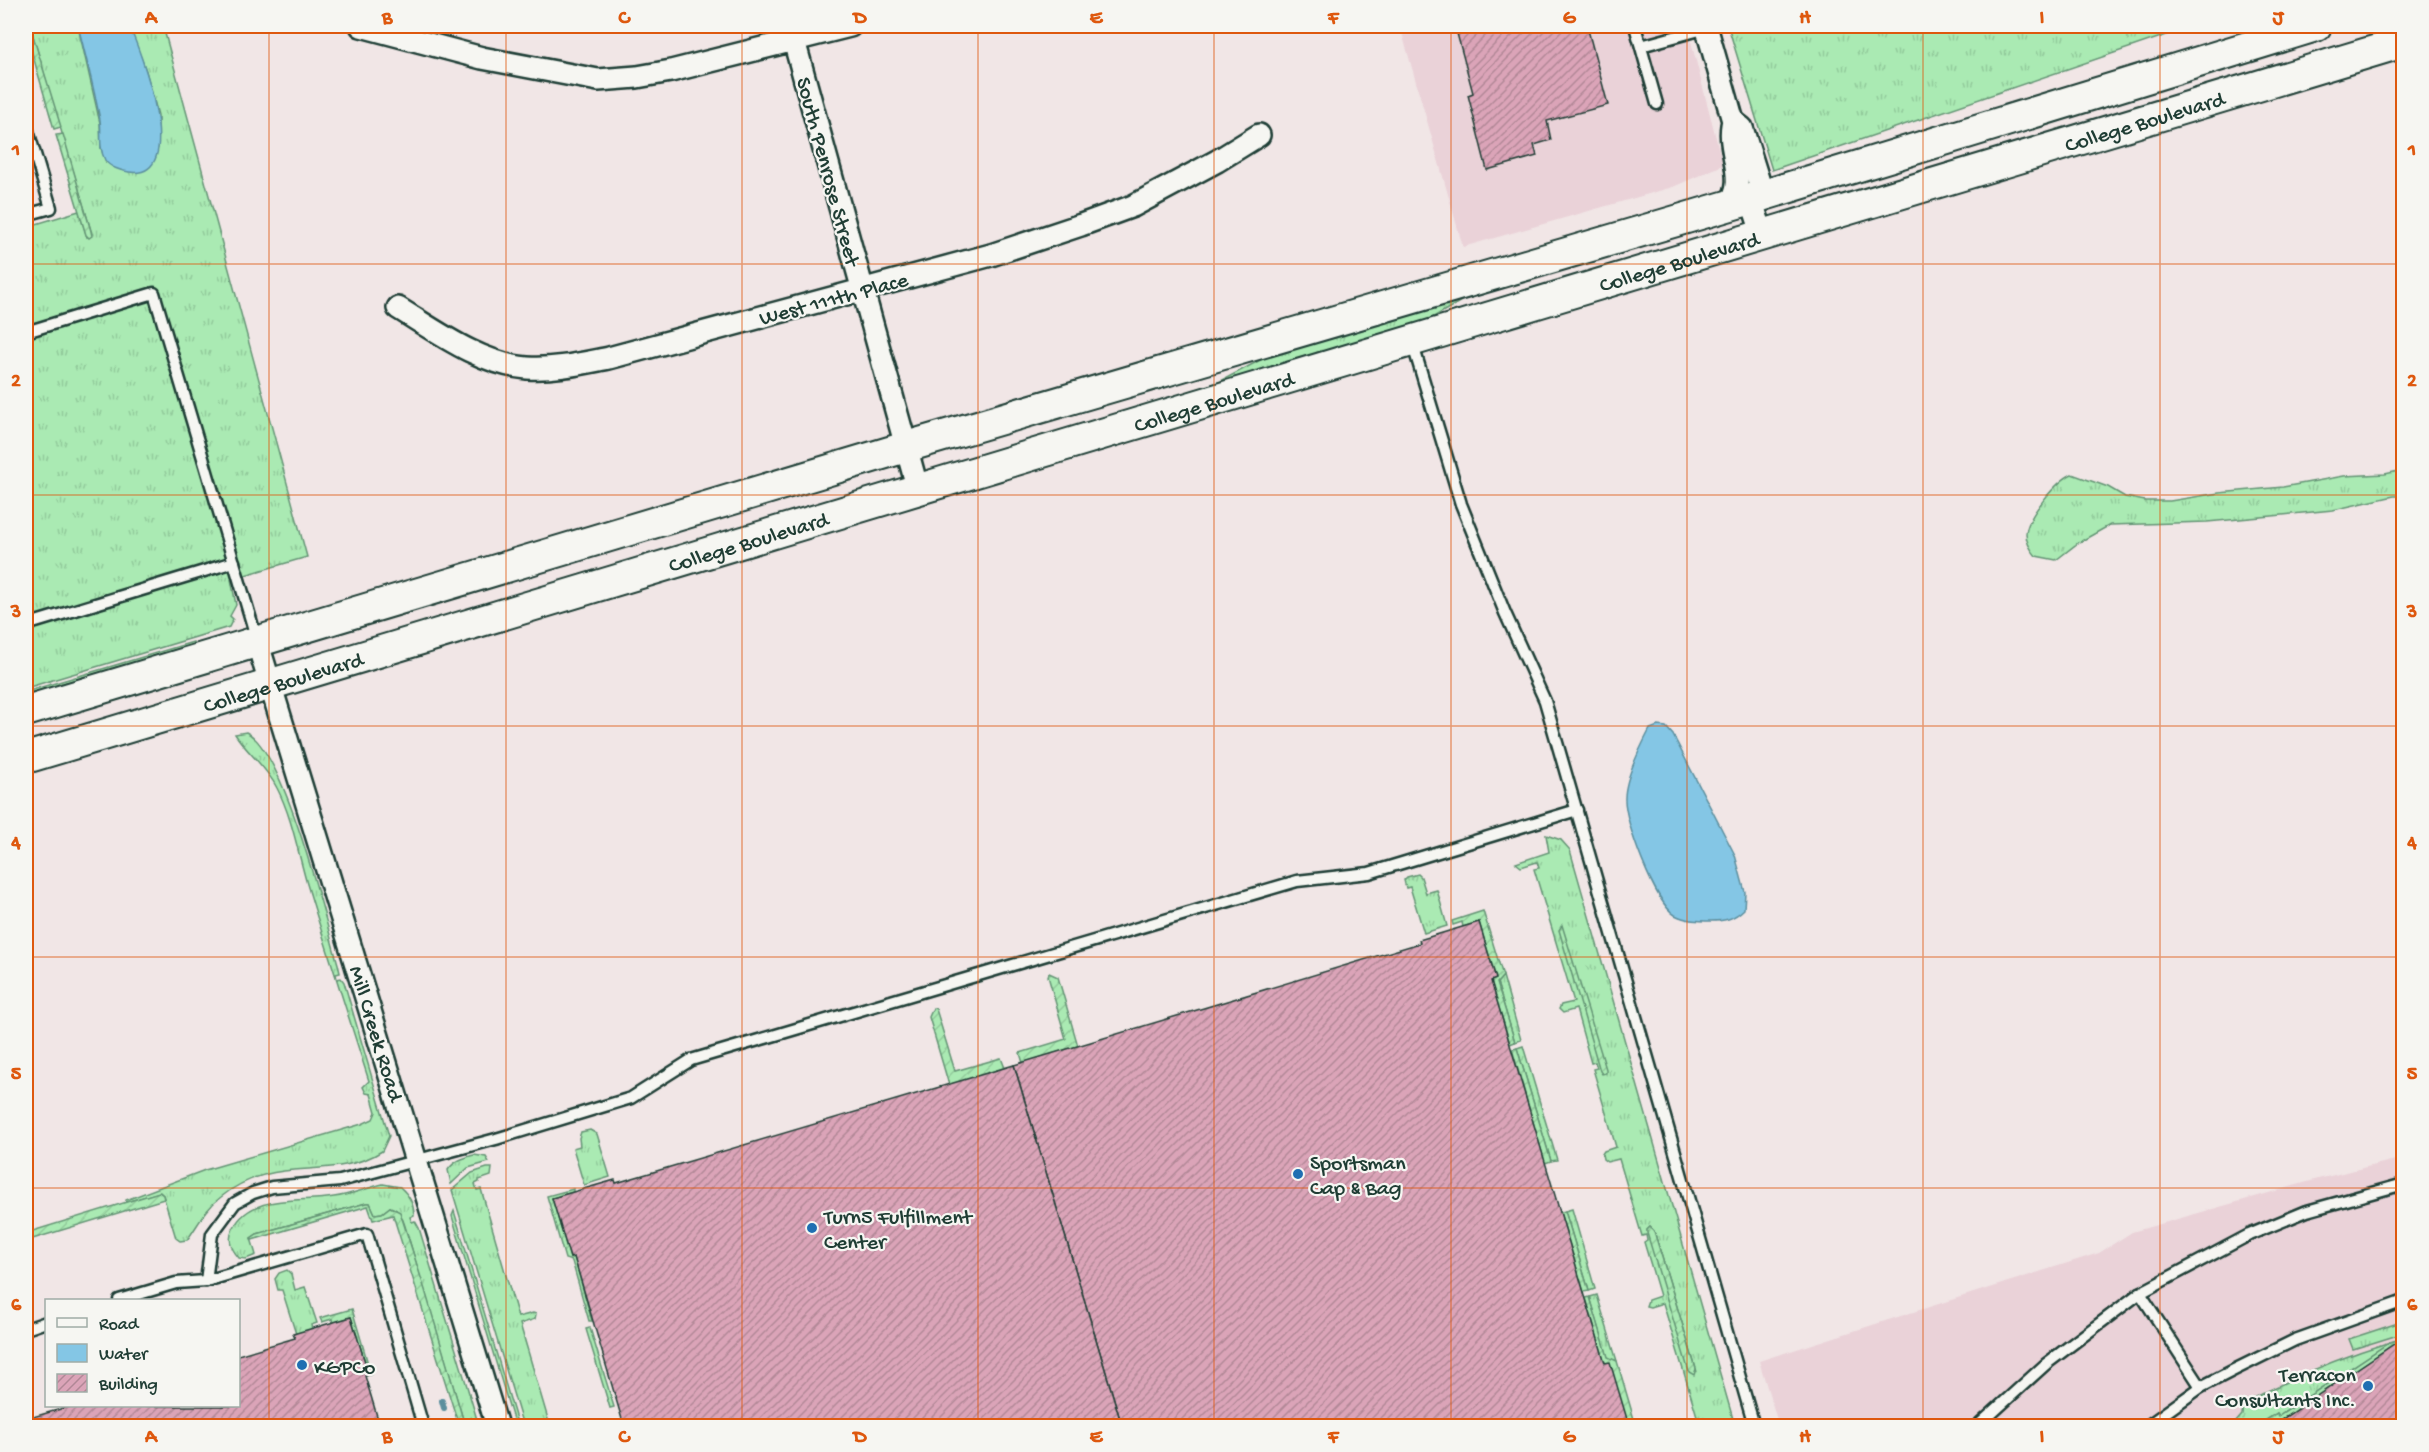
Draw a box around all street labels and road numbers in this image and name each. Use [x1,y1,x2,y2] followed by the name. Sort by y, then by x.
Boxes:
[788,75,864,271] street label: South Penrose Street
[2062,87,2230,160] street label: College Boulevard
[1597,227,1765,300] street label: College Boulevard
[757,268,912,333] street label: West 111th Place
[1132,367,1299,441] street label: College Boulevard
[666,508,834,581] street label: College Boulevard
[201,648,369,721] street label: College Boulevard
[341,963,408,1107] street label: Mill Creek Road

